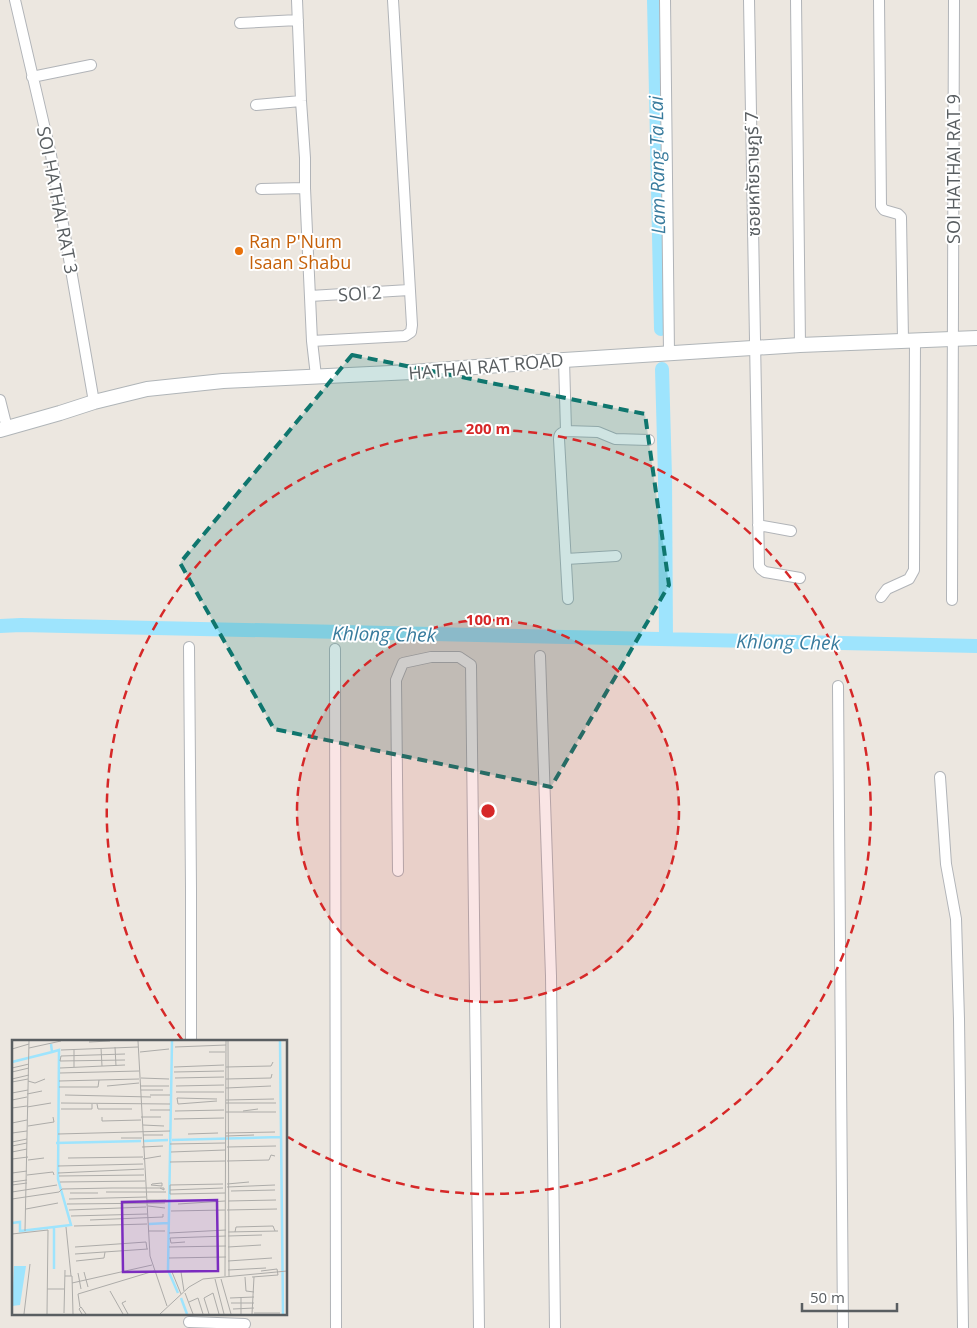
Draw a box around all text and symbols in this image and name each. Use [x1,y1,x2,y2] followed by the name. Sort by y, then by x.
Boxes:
[643,94,671,234] water label: Lam Rang Ta Lai
[941,94,965,244] street label: SOI HATHAI RAT 9
[739,111,765,237] street label: ซอยหทัยราษฎร์ 7
[32,124,84,276] street label: SOI HATHAI RAT 3
[249,229,351,274] place label: Ran P'Num Isaan Shabu
[233,245,245,257] marker: Ran P'Num Isaan Shabu
[337,279,383,307] street label: SOI 2
[407,347,565,385] street label: HATHAI RAT ROAD
[466,418,510,438] text: 200 m
[466,609,510,629] text: 100 m
[332,620,437,648] water label: Khlong Chek
[736,628,841,656] water label: Khlong Chek
[479,802,497,820] centre of rings
[12,1040,288,1316] inset map
[802,1280,897,1312] scale bar
[810,1287,845,1307] text: 50 m

